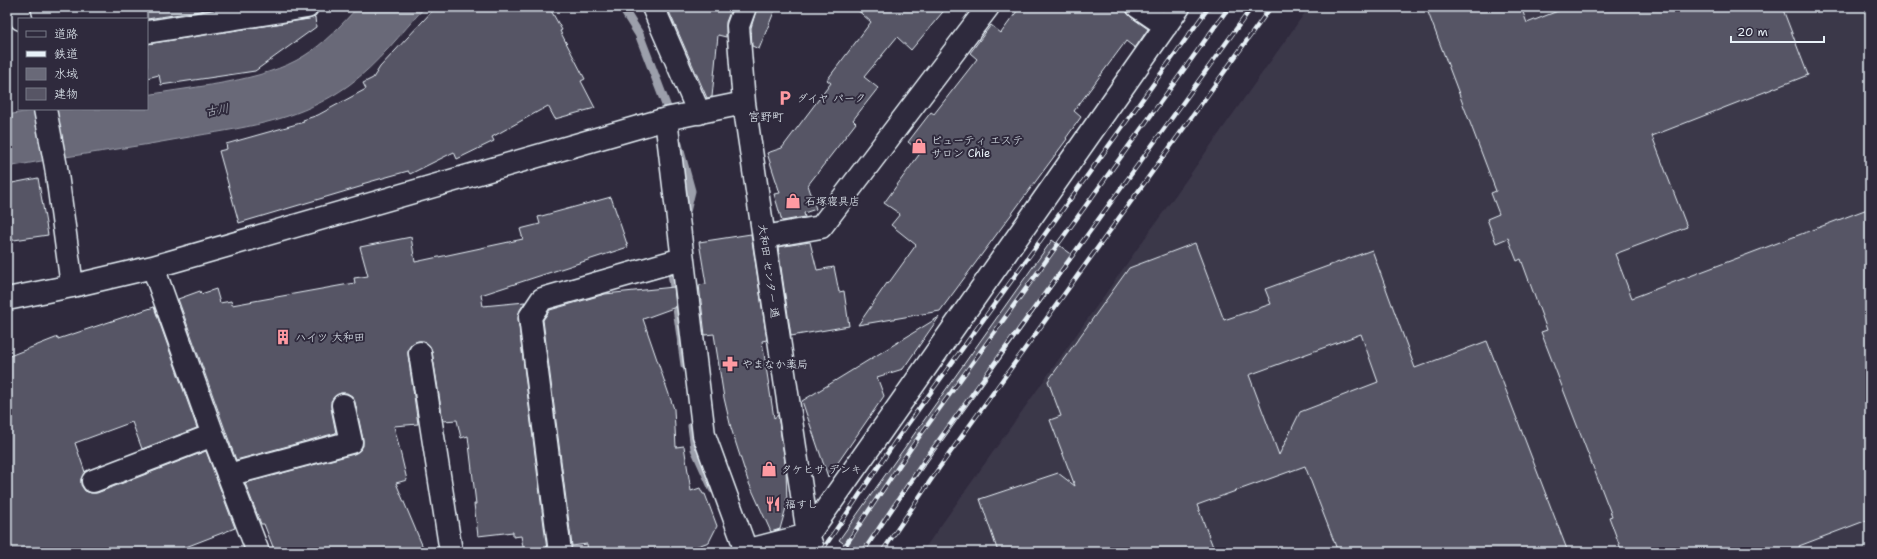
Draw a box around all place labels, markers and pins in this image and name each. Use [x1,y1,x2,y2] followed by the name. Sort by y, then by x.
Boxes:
[776,89,794,107] parking icon: ダイヤ パーク
[797,91,866,106] place label: ダイヤ パーク
[931,133,1023,161] place label: ビューティ エステ サロン Chie
[910,137,928,155] shop icon: ビューティ エステ サロン Chie
[784,192,802,210] shop icon: 石塚寝具店
[805,194,860,209] place label: 石塚寝具店
[274,328,292,346] building icon: ハイツ 大和田
[295,330,365,345] place label: ハイツ 大和田
[721,355,739,373] pharmacy icon: やまなか薬局
[742,357,808,372] place label: やまなか薬局
[760,460,778,478] shop icon: タケヒサ デンキ
[781,462,862,477] place label: タケヒサ デンキ
[764,495,782,513] restaurant icon: 福すし
[785,497,818,512] place label: 福すし

